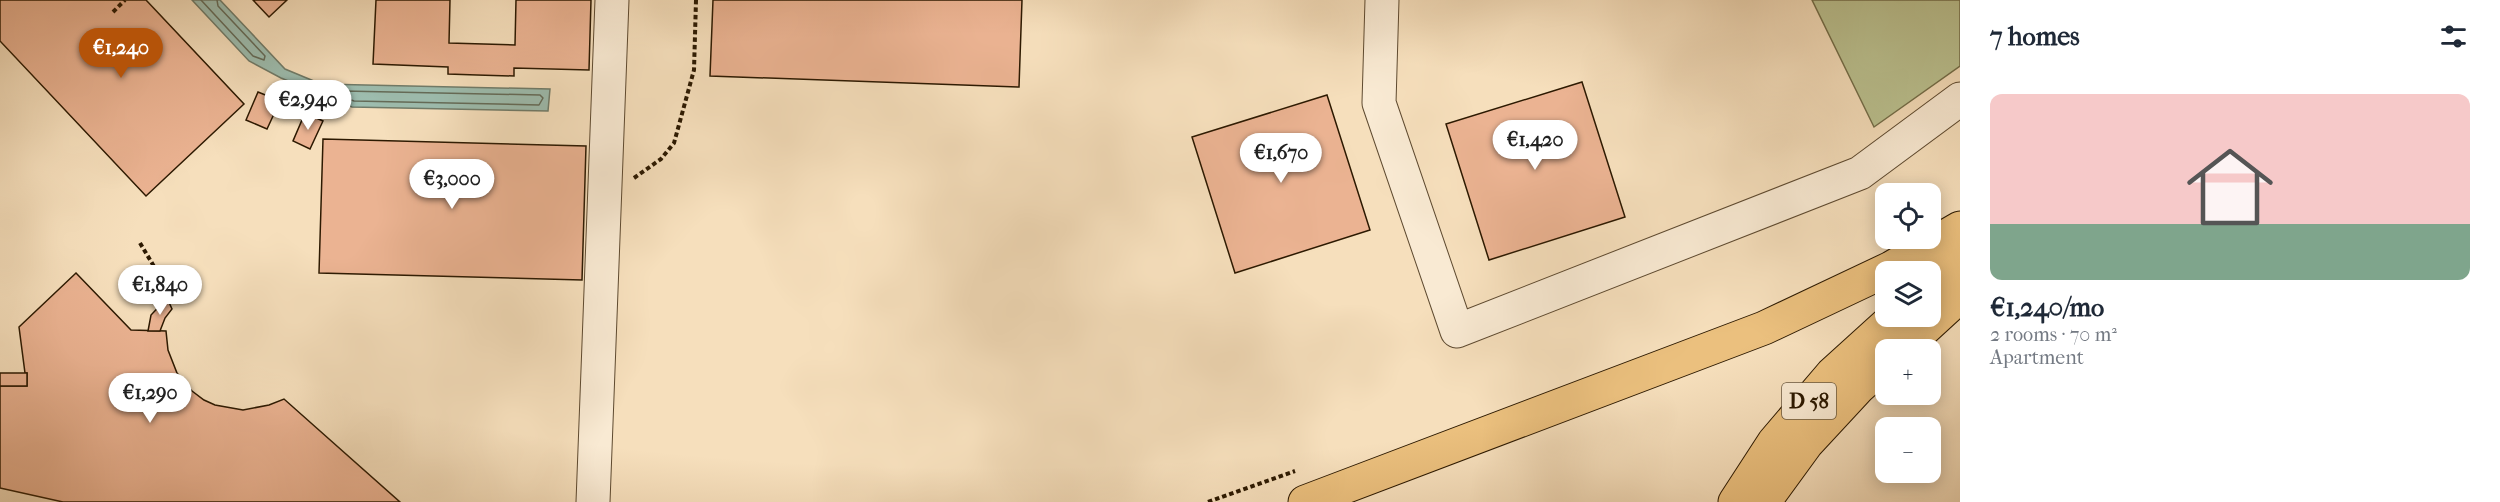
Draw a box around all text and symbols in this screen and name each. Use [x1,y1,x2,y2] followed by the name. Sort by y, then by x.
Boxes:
[2437,20,2470,53] icon: filters
[1990,21,2080,52] text: 7 homes
[72,28,170,79] pin: €1,240
[93,36,149,59] text: €1,240
[259,80,357,131] pin: €2,940
[278,88,338,111] text: €2,940
[1486,120,1584,171] pin: €1,420
[1507,128,1563,151] text: €1,420
[1232,133,1330,184] pin: €1,670
[2176,133,2284,241] icon: home
[1254,141,1308,164] text: €1,670
[403,159,501,210] pin: €3,000
[423,167,481,190] text: €3,000
[1875,183,1941,483] map controls
[1875,183,1941,249] button: locate
[1875,261,1941,327] button: layers
[111,265,209,316] pin: €1,840
[132,273,188,296] text: €1,840
[1990,292,2104,323] text: €1,240/mo
[1990,323,2117,346] text: 2 rooms · 70 m²
[1875,339,1941,405] button: +
[1990,346,2084,369] text: Apartment
[101,373,199,424] pin: €1,290
[123,381,177,404] text: €1,290
[1782,383,1836,419] road number: D 58
[1875,417,1941,483] button: −

